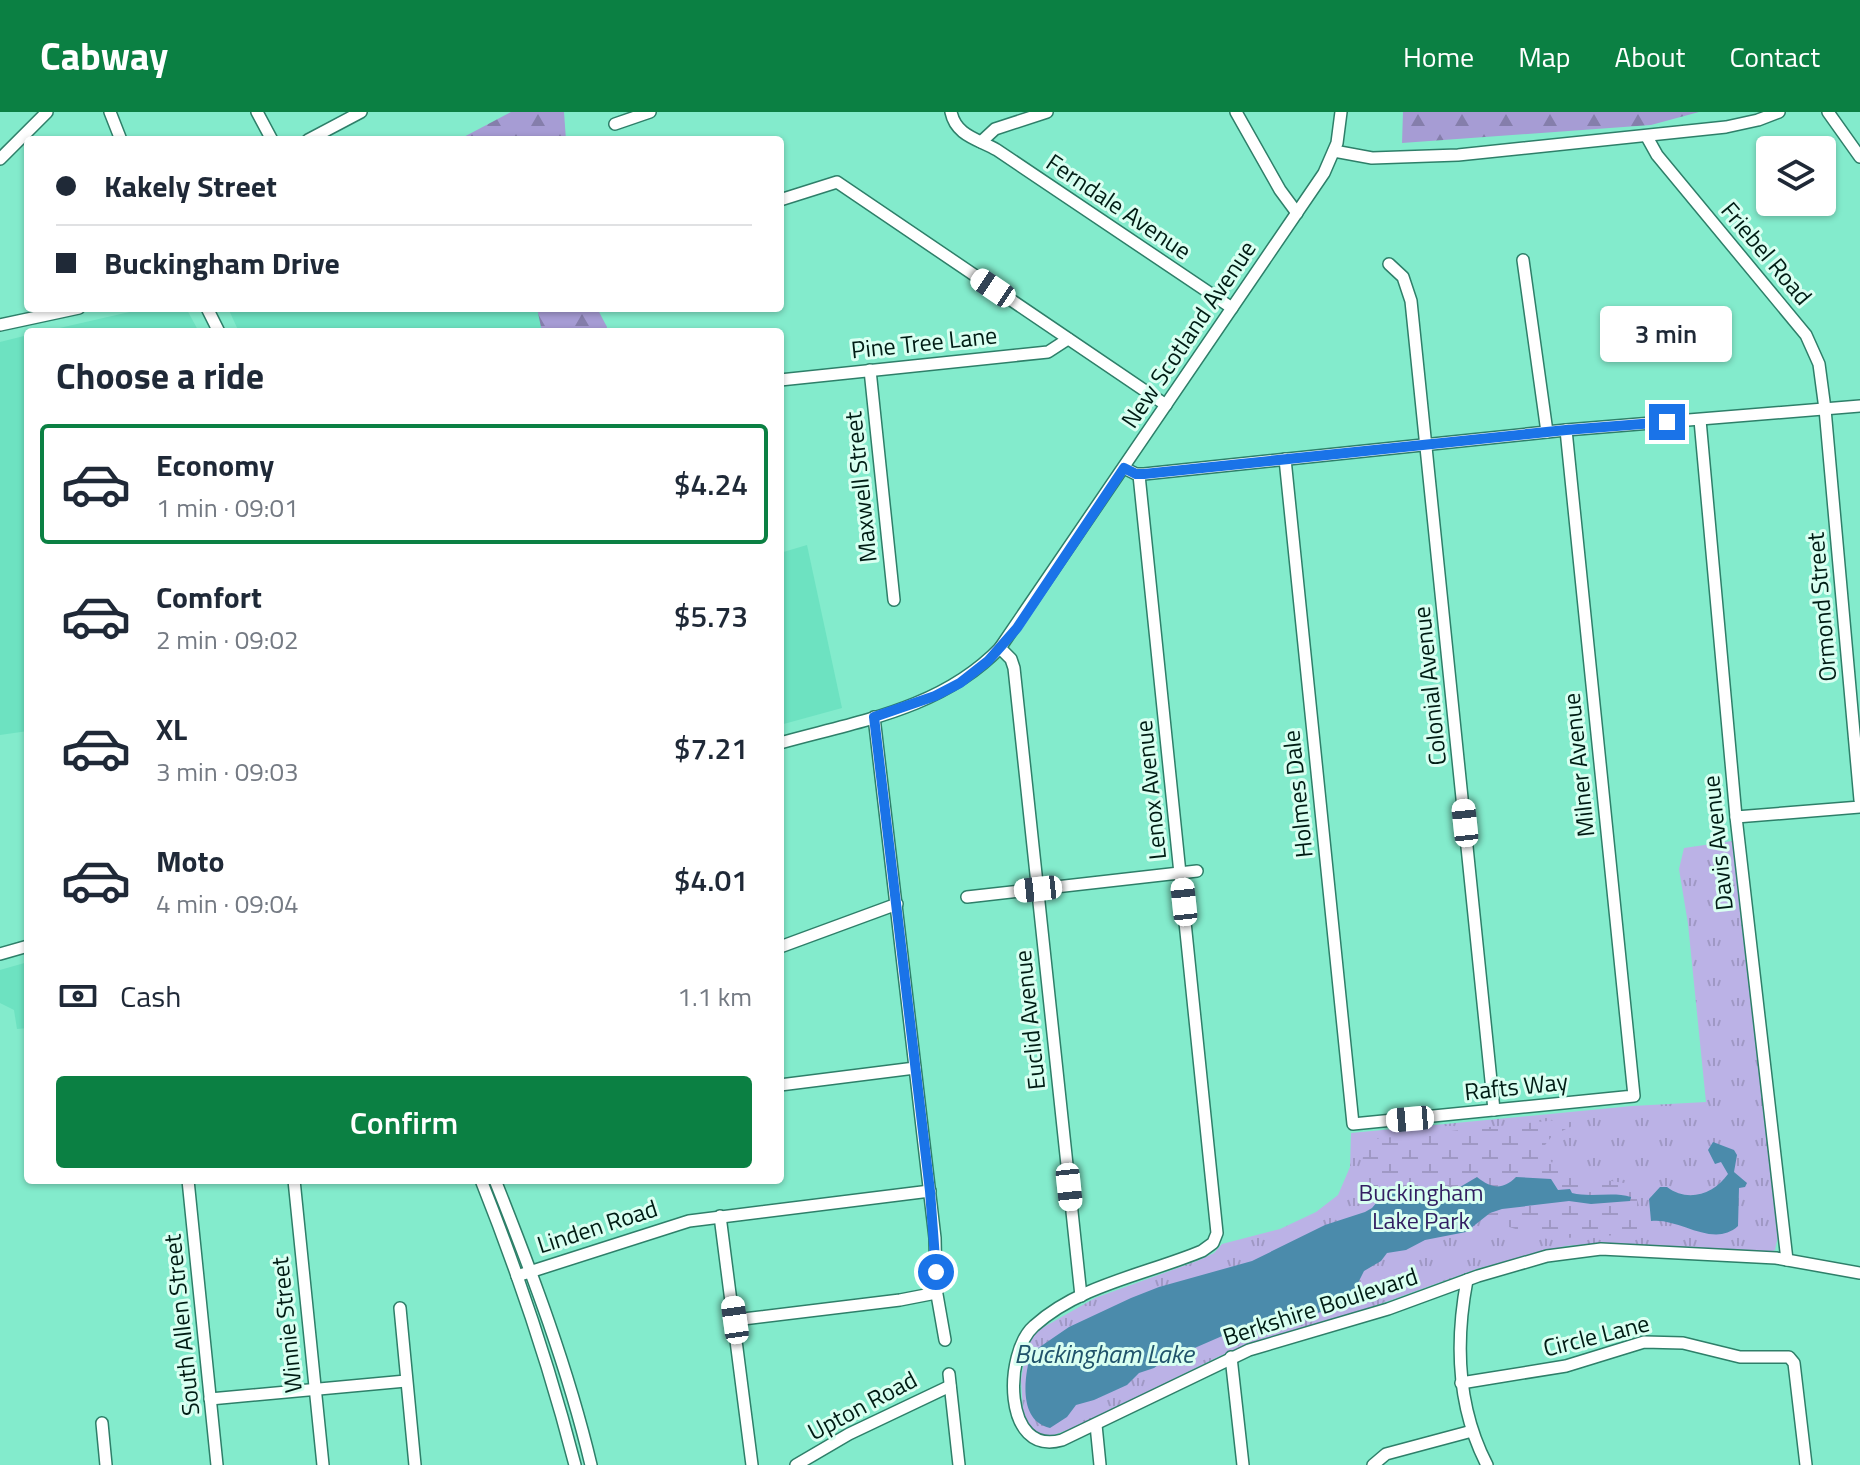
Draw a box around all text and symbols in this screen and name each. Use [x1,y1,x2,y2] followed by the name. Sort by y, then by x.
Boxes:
[40,27,168,85] text: Cabway
[1403,35,1474,78] text: Home
[1518,35,1571,78] text: Map
[1615,35,1685,78] text: About
[1729,35,1820,78] text: Contact
[1756,136,1836,216] map controls
[1756,136,1836,216] button: layers
[1039,144,1199,268] street label: Ferndale Avenue
[104,163,277,209] text: Kakely Street
[1713,193,1821,313] street label: Friebel Road
[1112,233,1264,435] street label: New Scotland Avenue
[104,240,340,286] text: Buckingham Drive
[966,265,1020,311] car
[1601,306,1733,362] callout: 3 min
[1635,314,1697,353] text: 3 min
[849,316,999,368] street label: Pine Tree Lane
[56,348,264,403] text: Choose a ride
[1649,404,1685,440] route end
[834,409,886,564] street label: Maxwell Street
[156,442,274,488] text: Economy
[60,448,132,520] icon: car
[674,461,748,507] text: $4.24
[156,488,299,527] text: 1 min · 09:01
[1796,530,1845,683] street label: Ormond Street
[156,574,262,620] text: Comfort
[60,580,132,652] icon: car
[674,593,748,639] text: $5.73
[1403,605,1455,767] street label: Colonial Avenue
[156,620,299,659] text: 2 min · 09:02
[1553,691,1603,839] street label: Milner Avenue
[156,706,187,752] text: XL
[60,712,132,784] icon: car
[1125,719,1175,861] street label: Lenox Avenue
[674,725,748,771] text: $7.21
[1272,728,1322,860] street label: Holmes Dale
[156,752,299,791] text: 3 min · 09:03
[1692,774,1742,912] street label: Davis Avenue
[1451,798,1479,848] car
[156,838,224,884] text: Moto
[60,844,132,916] icon: car
[674,857,748,903] text: $4.01
[1013,875,1063,903] car
[1170,877,1198,927] car
[156,884,299,923] text: 4 min · 09:04
[1004,948,1054,1092] street label: Euclid Avenue
[120,973,181,1019] text: Cash
[56,974,100,1018] icon: cash
[677,977,752,1016] text: 1.1 km
[1462,1063,1570,1109] street label: Rafts Way
[56,1076,752,1168] button: Confirm
[1385,1105,1435,1133] car
[1055,1162,1083,1212] car
[1359,1174,1483,1238] park label: Buckingham Lake Park
[532,1190,662,1262] street label: Linden Road
[153,1232,208,1418] street label: South Allen Street
[918,1254,954,1290] route start
[261,1255,311,1395] street label: Winnie Street
[1218,1257,1422,1355] street label: Berkshire Boulevard
[720,1295,750,1345] car
[1539,1304,1653,1366] street label: Circle Lane
[1014,1334,1196,1373] water label: Buckingham Lake
[801,1361,923,1449] street label: Upton Road

